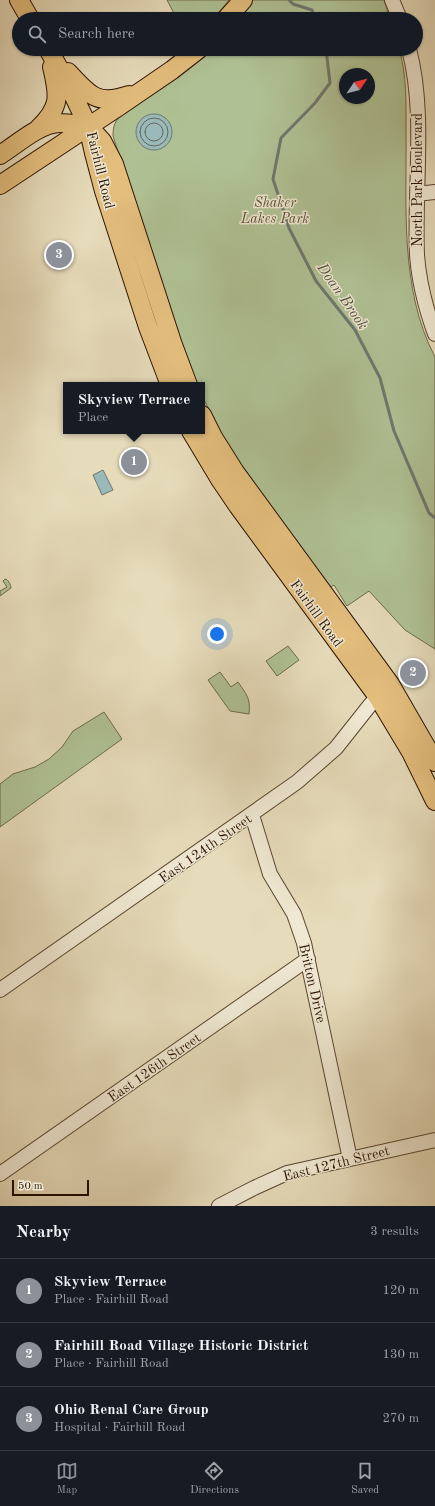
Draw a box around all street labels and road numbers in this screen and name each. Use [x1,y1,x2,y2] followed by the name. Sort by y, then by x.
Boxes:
[411,113,425,247] street label: North Park Boulevard
[84,130,116,210] street label: Fairhill Road
[287,577,345,650] street label: Fairhill Road
[157,812,254,886] street label: East 124th Street
[296,942,328,1024] street label: Britton Drive
[106,1031,203,1105] street label: East 126th Street
[281,1144,391,1184] street label: East 127th Street

